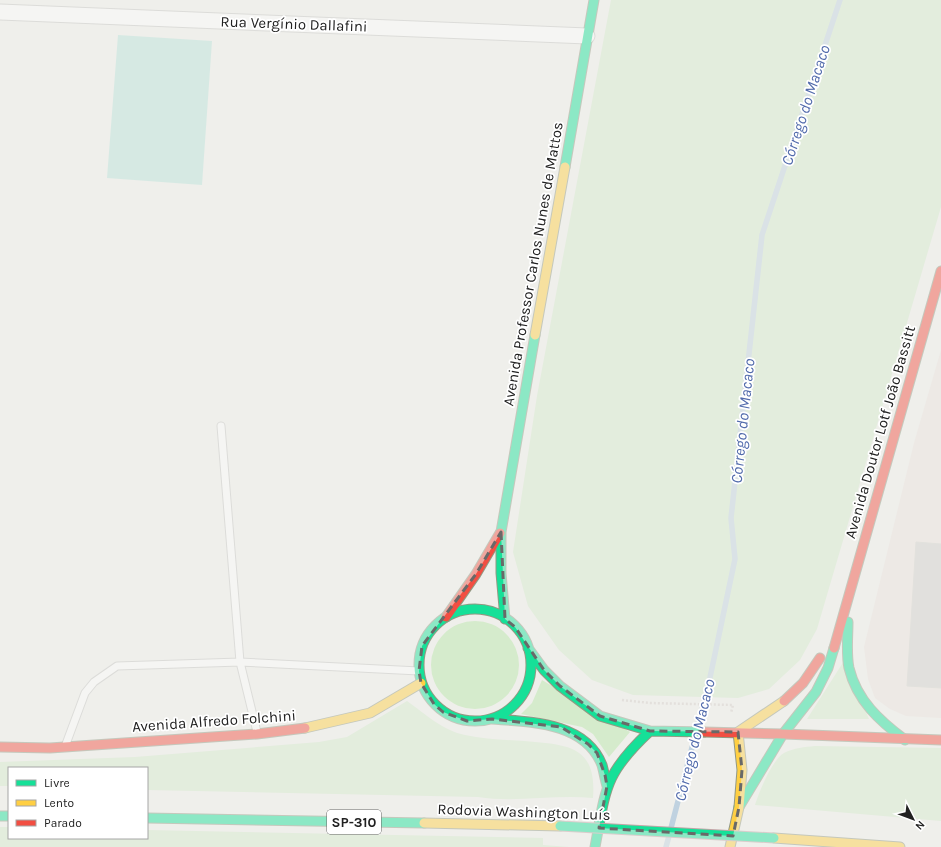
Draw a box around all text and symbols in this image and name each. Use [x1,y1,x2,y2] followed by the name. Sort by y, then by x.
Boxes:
[220,12,368,36] street label: Rua Vergínio Dallafini
[777,42,834,168] water label: Córrego do Macaco
[499,121,567,407] street label: Avenida Professor Carlos Nunes de Mattos
[841,323,919,541] street label: Avenida Doutor Lotf João Bassitt
[726,358,759,484] water label: Córrego do Macaco
[670,677,719,803] water label: Córrego do Macaco
[132,706,296,736] street label: Avenida Alfredo Folchini
[8,767,148,839] legend
[44,776,70,790] text: Livre
[44,796,74,810] text: Lento
[893,799,933,839] north arrow
[437,800,611,824] street label: Rodovia Washington Luís
[327,810,381,834] road number: SP-310
[44,816,82,830] text: Parado
[913,818,928,833] text: N

